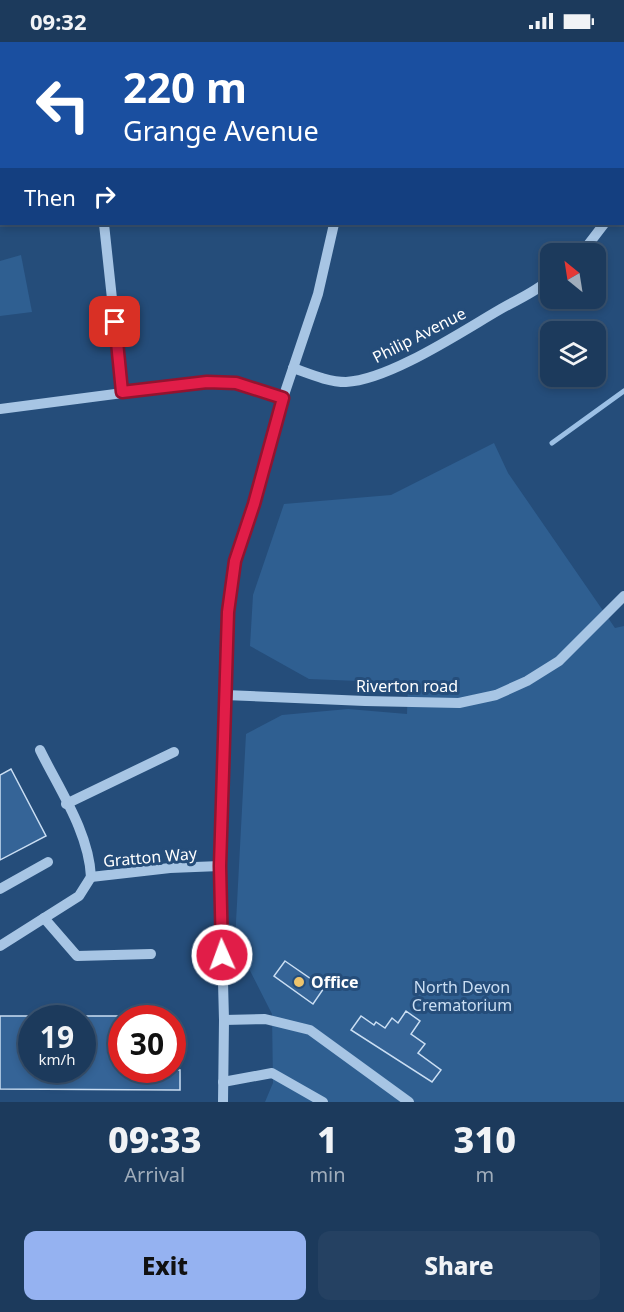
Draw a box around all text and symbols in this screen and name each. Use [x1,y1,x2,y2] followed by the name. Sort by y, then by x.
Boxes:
[30,6,87,36] text: 09:32
[123,58,247,115] text: 220 m
[24,66,102,144] icon: left
[123,112,319,149] text: Grange Avenue
[88,180,121,213] icon: right
[24,182,76,212] text: Then
[540,243,606,309] north arrow
[540,243,606,387] map controls
[89,296,140,347] pin
[369,302,469,368] street label: Philip Avenue
[98,305,131,338] icon: arrive
[540,321,606,387] button: layers
[356,675,458,697] street label: Riverton road
[102,842,199,872] street label: Gratton Way
[190,923,254,987] position arrow
[311,971,359,993] place label: Office
[292,975,306,989] marker: Office
[412,976,512,1016] park label: North Devon Crematorium
[108,1005,186,1083] speed limit sign: 30
[40,1016,74,1057] text: 19
[39,1049,75,1069] text: km/h
[108,1115,201,1164] text: 09:33
[317,1115,338,1164] text: 1
[454,1115,516,1164] text: 310
[124,1161,185,1188] text: Arrival
[309,1161,346,1188] text: min
[475,1161,494,1188] text: m
[24,1231,306,1300] button: Exit
[318,1231,600,1300] button: Share

